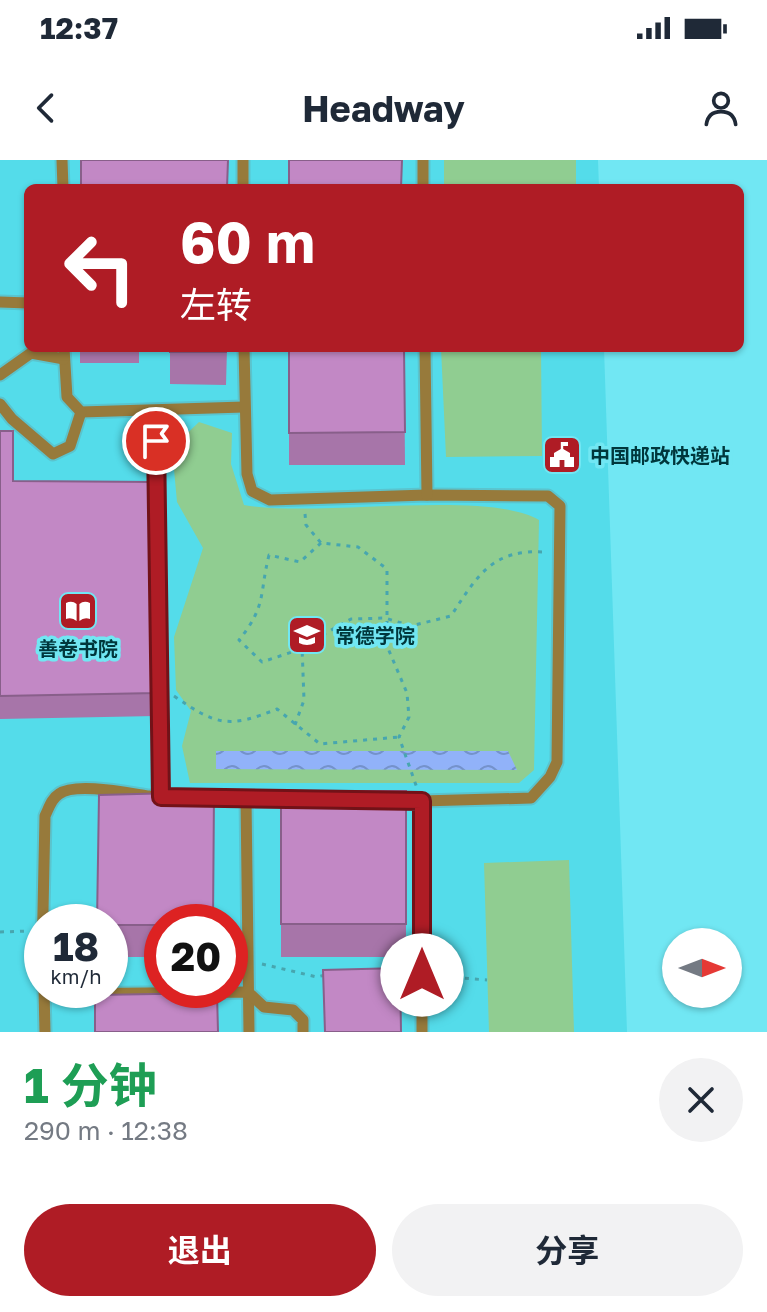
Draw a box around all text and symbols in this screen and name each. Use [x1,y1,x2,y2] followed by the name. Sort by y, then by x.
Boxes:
[40,10,118,46] text: 12:37
[24,86,68,130] icon: back
[699,86,743,130] icon: person
[302,87,465,130] text: Headway
[180,208,315,275] text: 60 m
[48,216,152,320] icon: left
[180,283,252,326] text: 左转
[122,407,190,475] pin
[134,419,178,463] icon: arrive
[541,434,583,476] public building icon: 中国邮政快递站
[590,443,730,467] place label: 中国邮政快递站
[57,590,99,632] library icon: 善卷书院
[286,614,328,656] school or university icon: 常德学院
[335,623,415,647] place label: 常德学院
[38,636,118,660] place label: 善卷书院
[144,904,248,1008] speed limit sign: 20
[53,922,99,970] text: 18
[662,928,742,1008] north arrow
[662,928,742,1008] map controls
[380,933,464,1017] position arrow
[51,964,101,988] text: km/h
[24,1056,157,1114] text: 1 分钟
[659,1058,743,1142] button: close
[24,1115,188,1146] text: 290 m · 12:38
[24,1204,376,1296] button: 退出
[392,1204,743,1296] button: 分享

